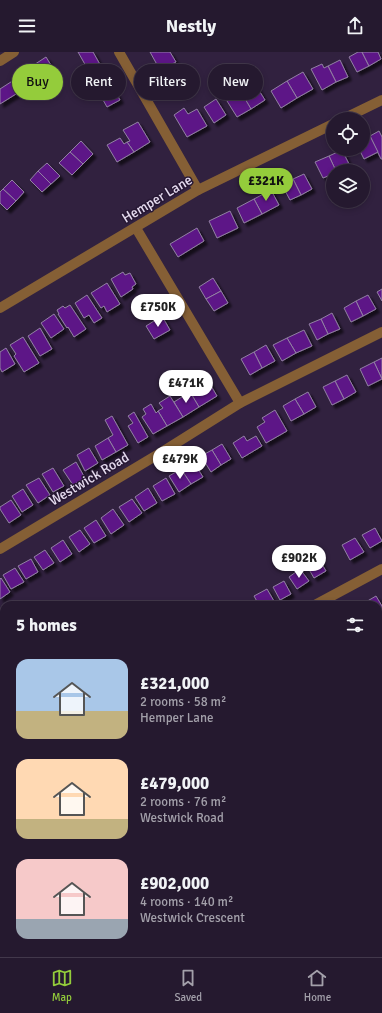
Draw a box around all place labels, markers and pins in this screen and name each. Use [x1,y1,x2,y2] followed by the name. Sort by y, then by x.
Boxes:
[238,168,294,202] pin: £321K
[130,294,186,328] pin: £750K
[158,370,214,404] pin: £471K
[152,446,208,480] pin: £479K
[271,545,327,579] pin: £902K

